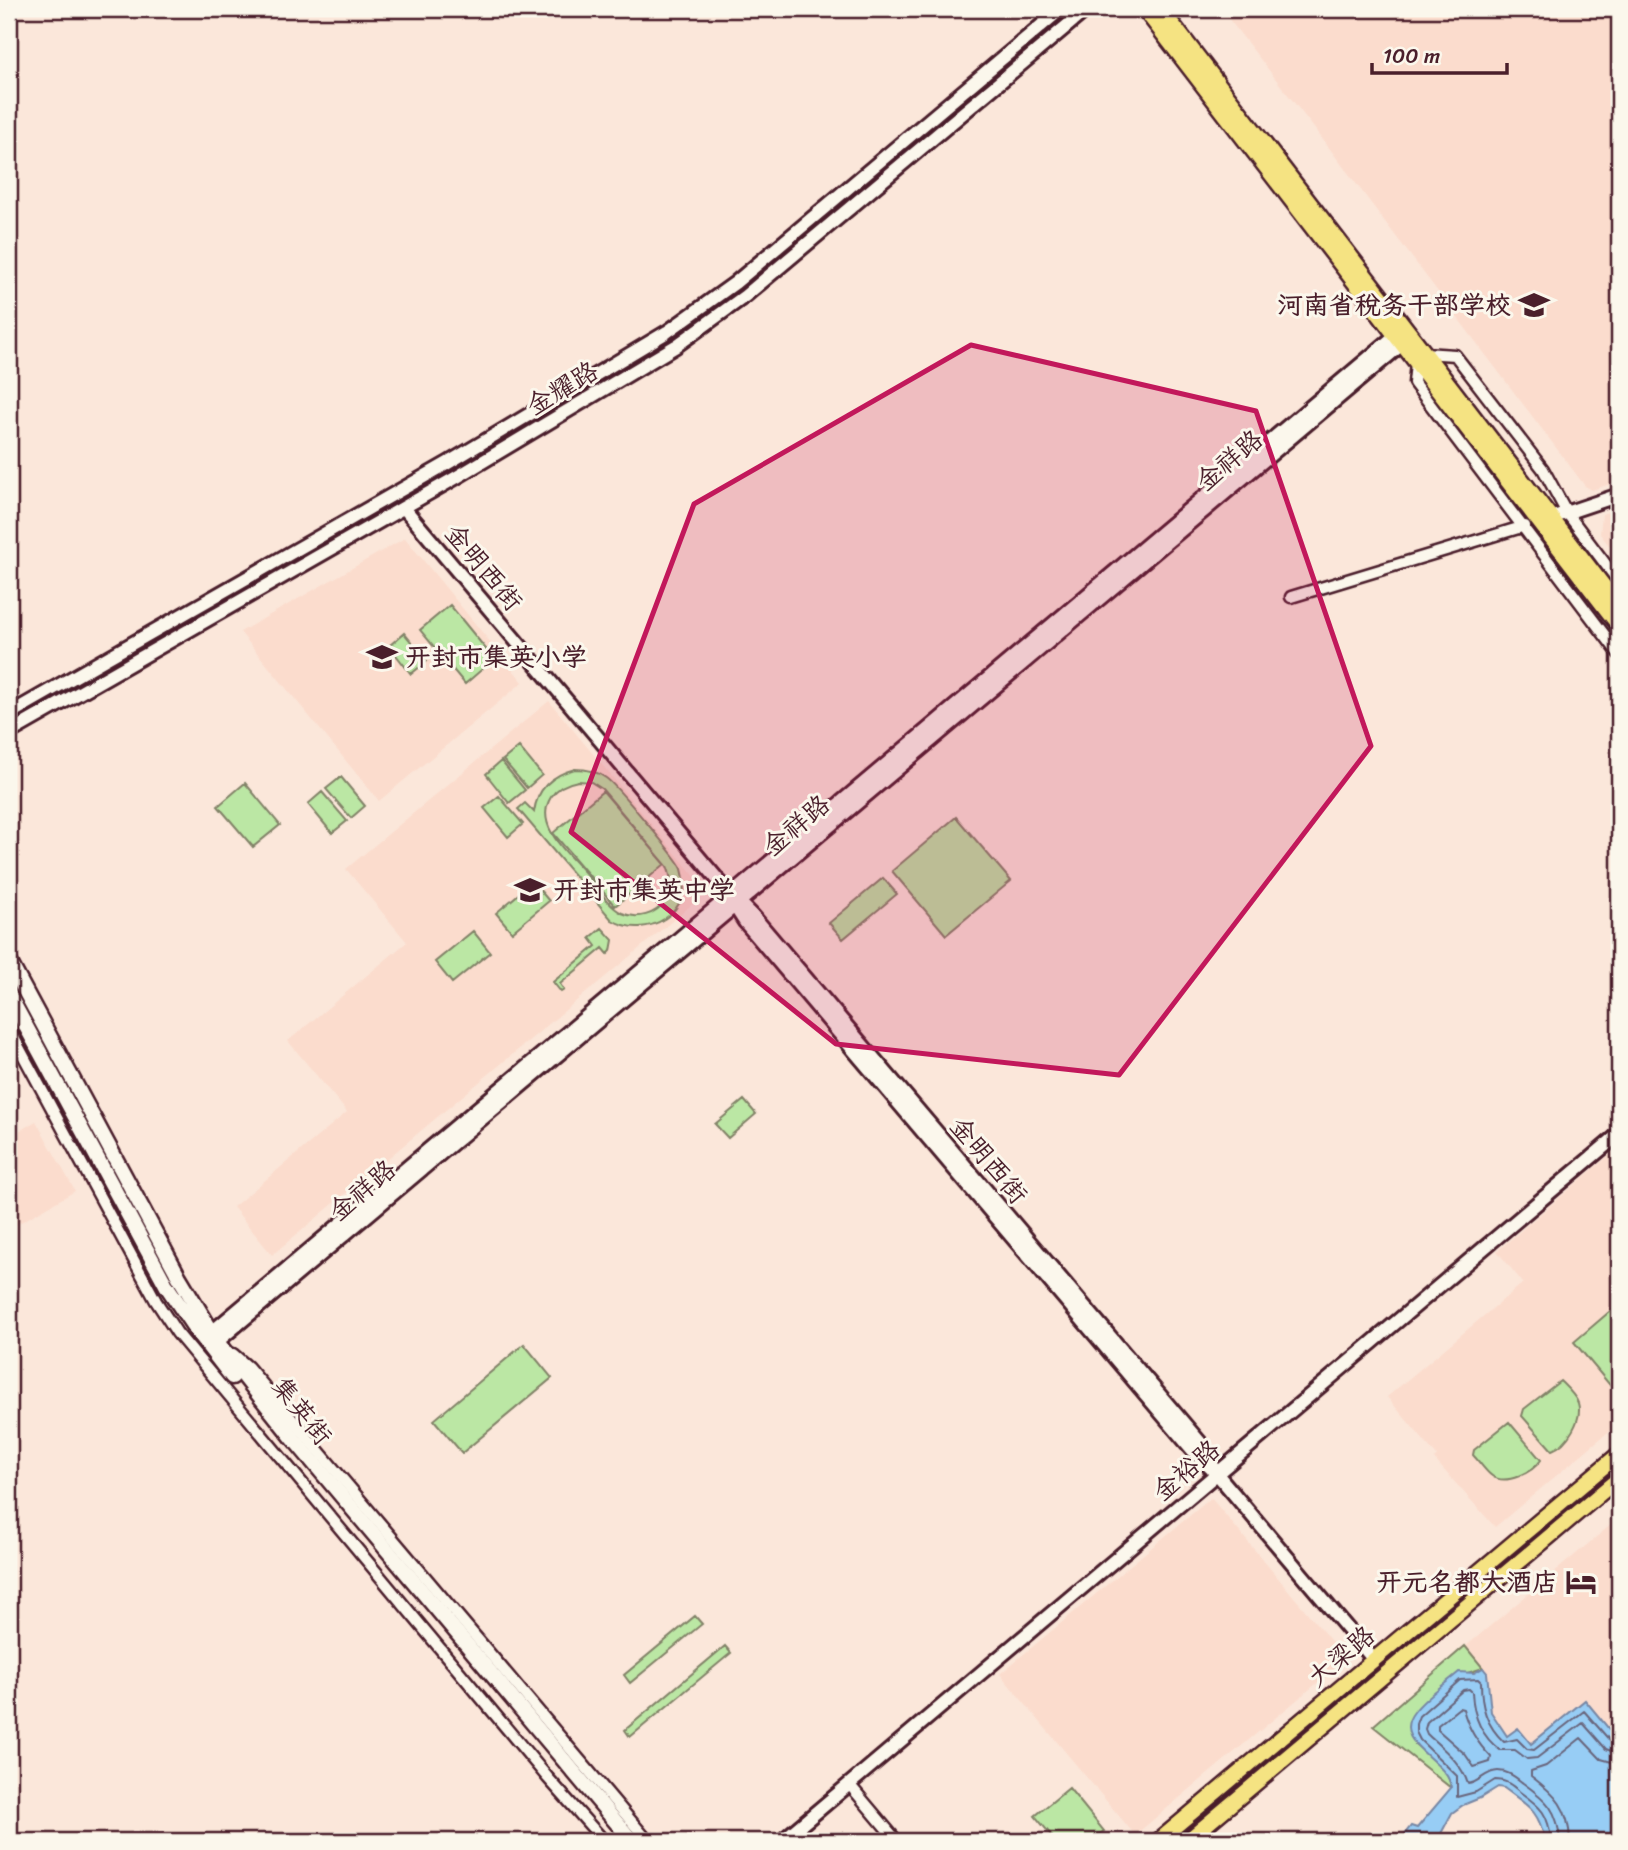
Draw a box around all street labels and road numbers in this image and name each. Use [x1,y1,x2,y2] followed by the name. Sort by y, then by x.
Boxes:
[517,348,607,428] street label: 金耀路
[1184,417,1274,503] street label: 金祥路
[433,512,535,622] street label: 金明西街
[751,782,841,868] street label: 金祥路
[938,1105,1040,1215] street label: 金明西街
[317,1147,407,1233] street label: 金祥路
[260,1366,344,1456] street label: 集英街
[1141,1427,1231,1513] street label: 金裕路
[1296,1613,1386,1699] street label: 大梁路

